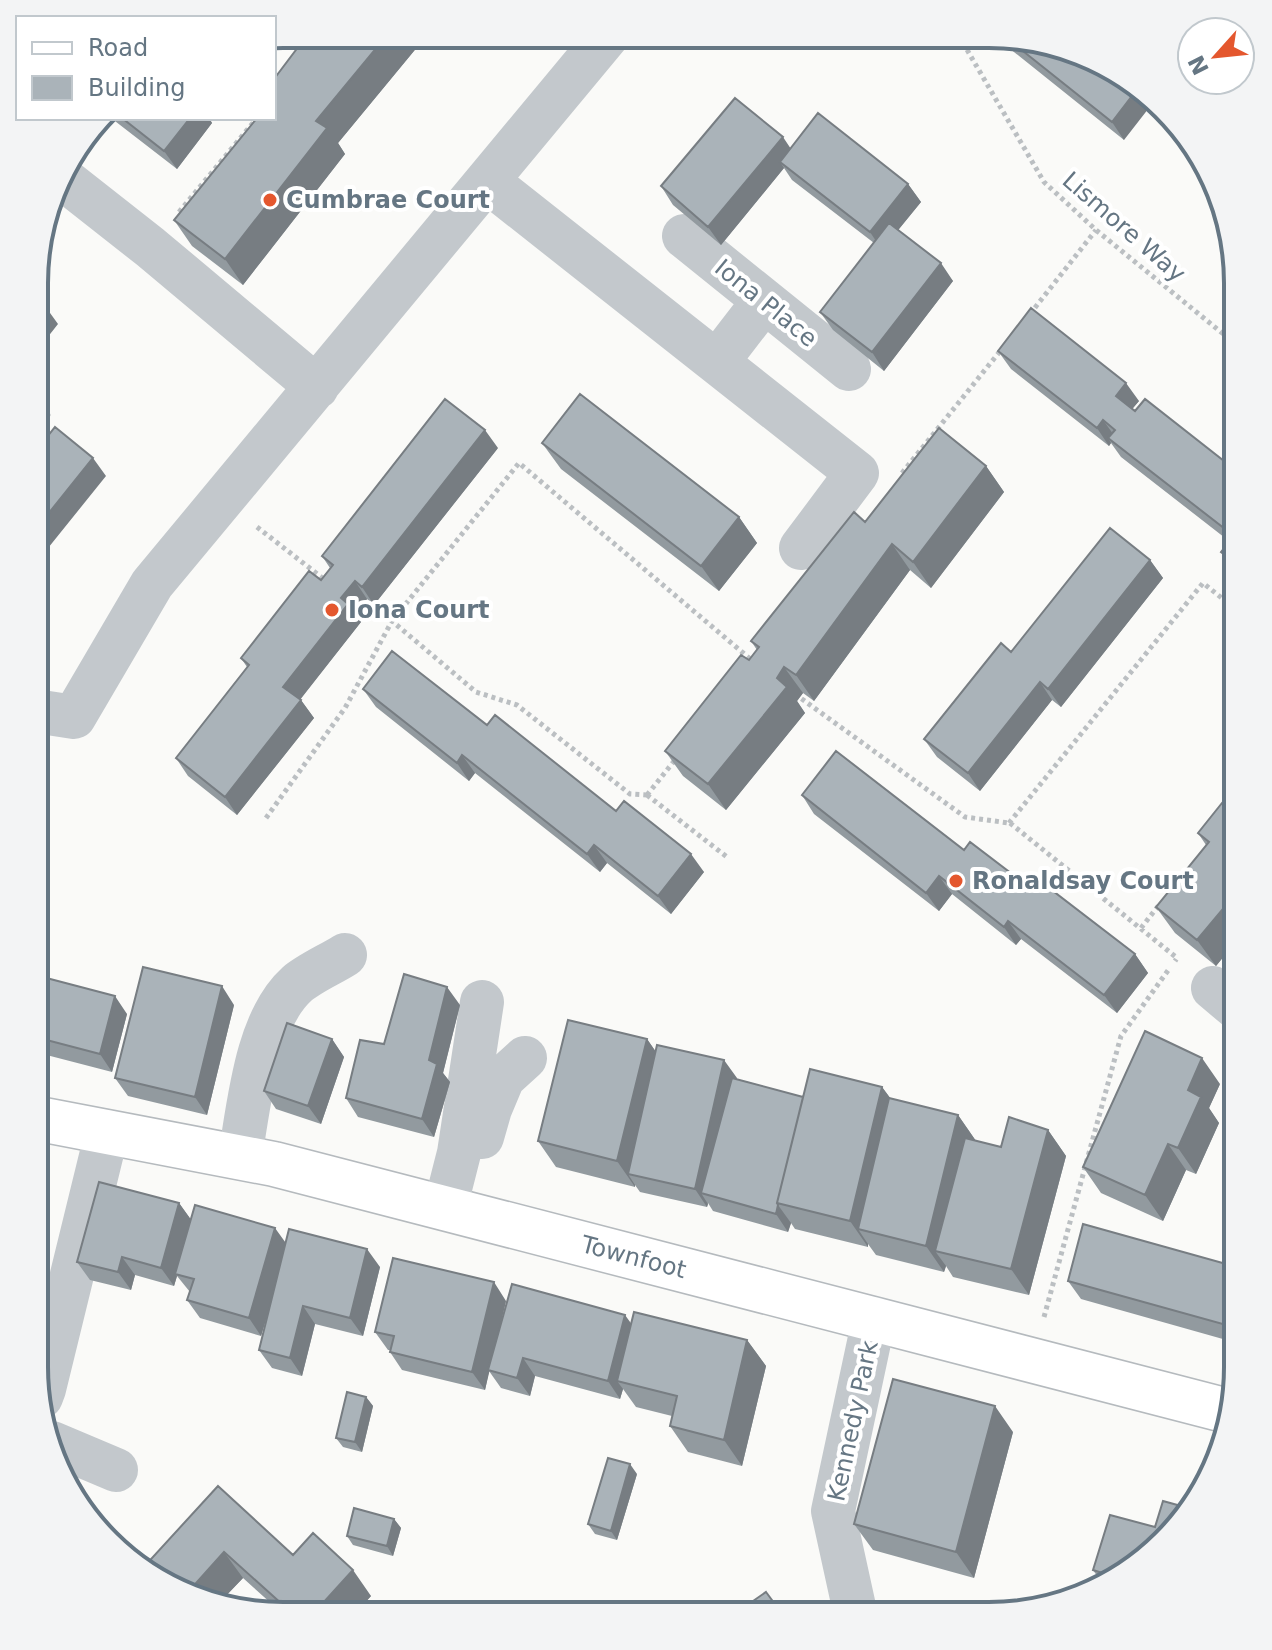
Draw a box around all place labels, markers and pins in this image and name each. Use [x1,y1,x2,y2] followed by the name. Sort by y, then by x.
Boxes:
[286,186,490,214] place label: Cumbrae Court
[261,191,279,209] marker: Cumbrae Court
[348,596,490,624] place label: Iona Court
[323,601,341,619] marker: Iona Court
[972,867,1194,895] place label: Ronaldsay Court
[947,872,965,890] marker: Ronaldsay Court

